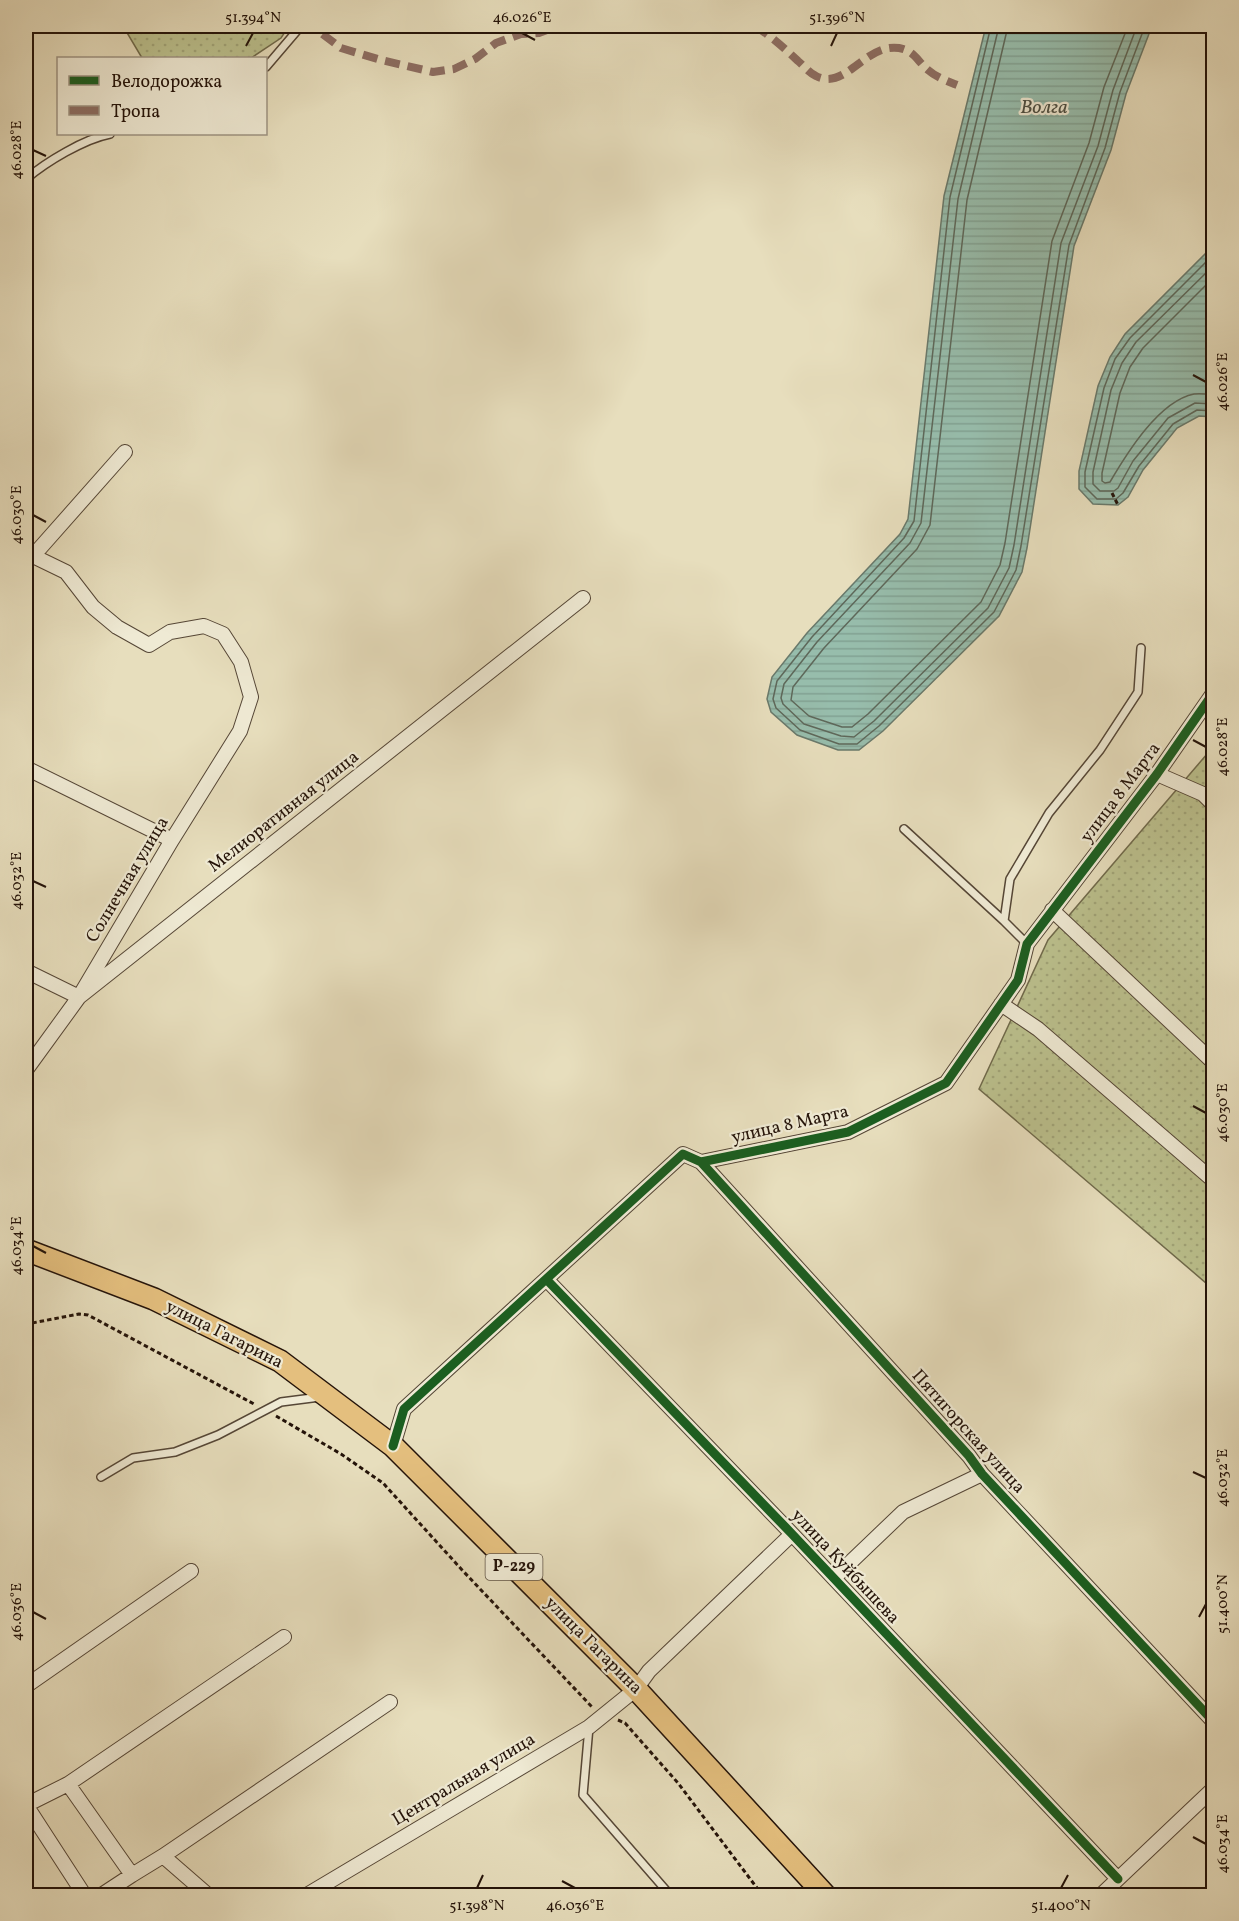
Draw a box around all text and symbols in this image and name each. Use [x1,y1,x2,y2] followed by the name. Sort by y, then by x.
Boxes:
[225,8,281,29] text: 51.394°N
[492,8,552,29] text: 46.026°E
[809,8,865,29] text: 51.396°N
[57,57,267,135] legend
[111,70,222,95] text: Велодорожка
[1020,94,1068,122] water label: Волга
[111,100,160,125] text: Тропа
[7,120,28,180] text: 46.028°E
[1213,352,1234,412] text: 46.026°E
[7,485,28,545] text: 46.030°E
[1213,717,1234,777] text: 46.028°E
[1075,738,1167,848] street label: улица 8 Марта
[203,745,365,879] street label: Мелиоративная улица
[81,812,176,948] street label: Солнечная улица
[7,852,28,910] text: 46.032°E
[1213,1083,1234,1143] text: 46.030°E
[729,1099,851,1151] street label: улица 8 Марта
[7,1216,28,1276] text: 46.034°E
[161,1295,287,1375] street label: улица Гагарина
[905,1364,1031,1500] street label: Пятигорская улица
[1213,1449,1234,1507] text: 46.032°E
[785,1504,905,1630] street label: улица Куйбышева
[486,1554,542,1580] road number: Р-229
[1213,1574,1234,1634] text: 51.400°N
[7,1583,28,1641] text: 46.036°E
[538,1591,648,1701] street label: улица Гагарина
[388,1727,540,1833] street label: Центральная улица
[1213,1814,1234,1874] text: 46.034°E
[449,1896,505,1917] text: 51.398°N
[546,1896,604,1917] text: 46.036°E
[1031,1896,1091,1917] text: 51.400°N

